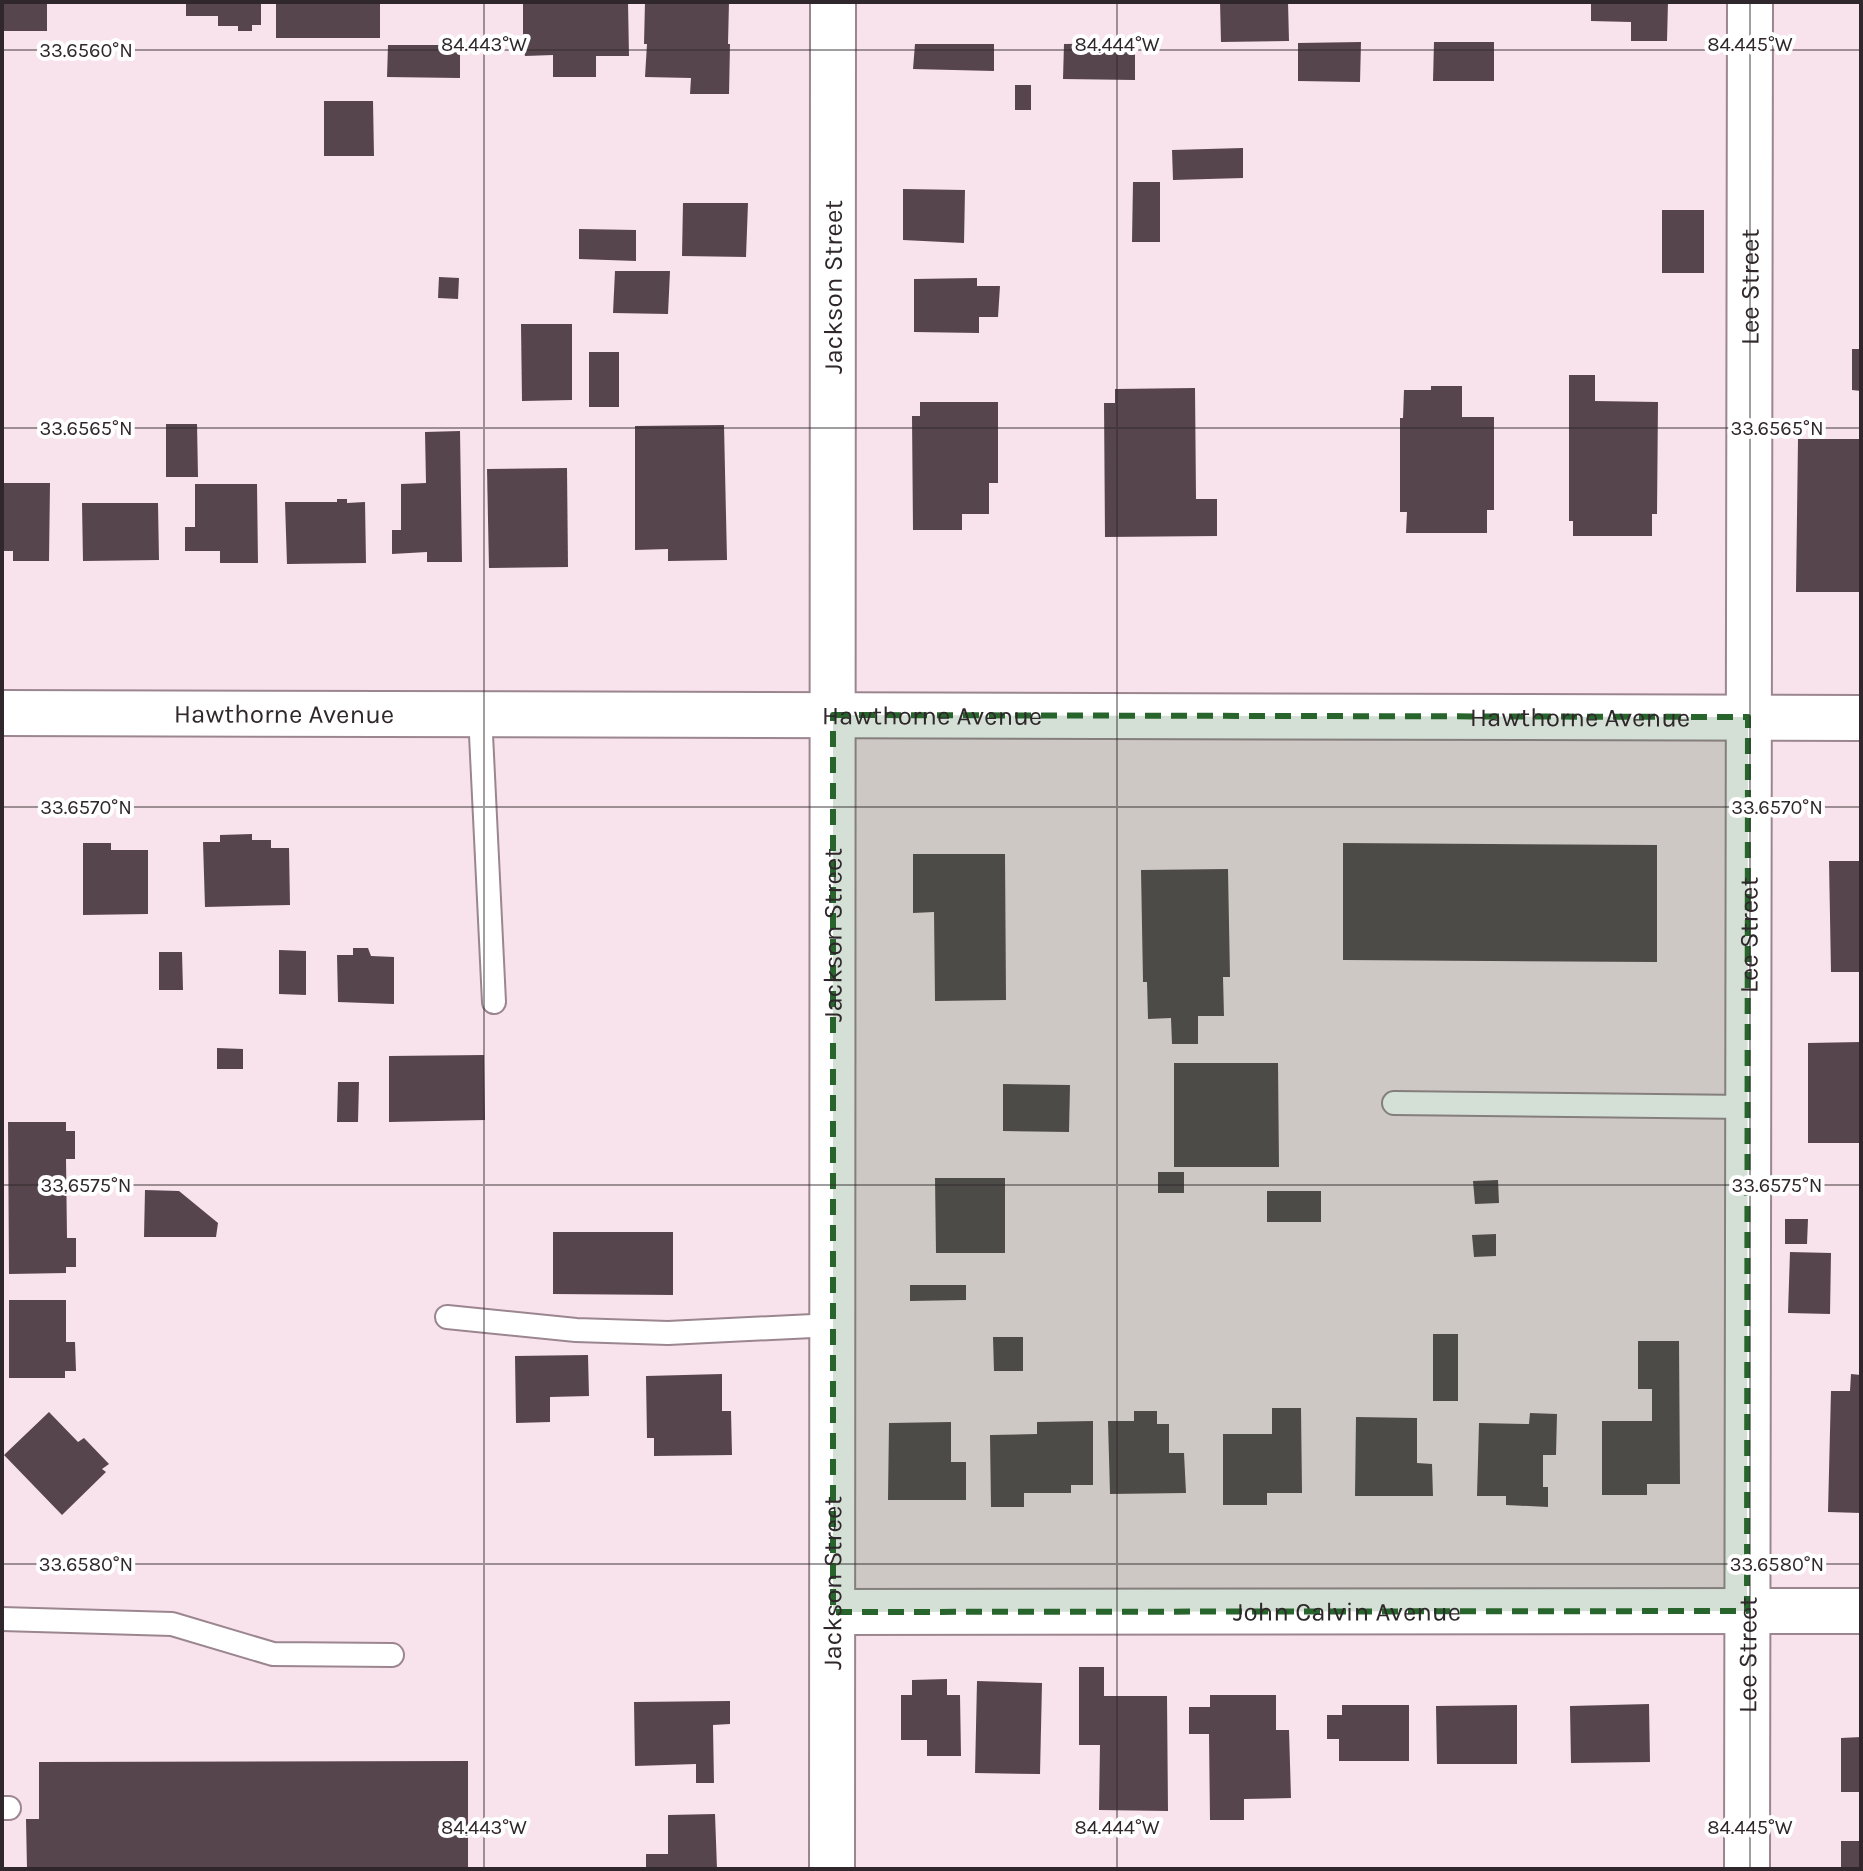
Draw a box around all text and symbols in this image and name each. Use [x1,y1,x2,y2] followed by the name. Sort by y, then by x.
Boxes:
[441,33,527,56] text: 84.443°W
[1074,33,1160,56] text: 84.444°W
[1707,33,1793,56] text: 84.445°W
[39,39,133,62] text: 33.6560°N
[817,200,848,374] street label: Jackson Street
[1734,229,1765,345] street label: Lee Street
[39,417,133,440] text: 33.6565°N
[1730,417,1824,440] text: 33.6565°N
[174,698,394,730] street label: Hawthorne Avenue
[822,700,1042,731] street label: Hawthorne Avenue
[1470,701,1690,733] street label: Hawthorne Avenue
[40,796,132,819] text: 33.6570°N
[1731,796,1823,819] text: 33.6570°N
[817,848,848,1022] street label: Jackson Street
[1733,877,1764,993] street label: Lee Street
[40,1174,132,1197] text: 33.6575°N
[1731,1174,1823,1197] text: 33.6575°N
[817,1496,848,1670] street label: Jackson Street
[39,1553,133,1576] text: 33.6580°N
[1730,1553,1824,1576] text: 33.6580°N
[1233,1596,1461,1627] street label: John Calvin Avenue
[1732,1597,1763,1713] street label: Lee Street
[441,1816,527,1839] text: 84.443°W
[1074,1816,1160,1839] text: 84.444°W
[1707,1816,1793,1839] text: 84.445°W

